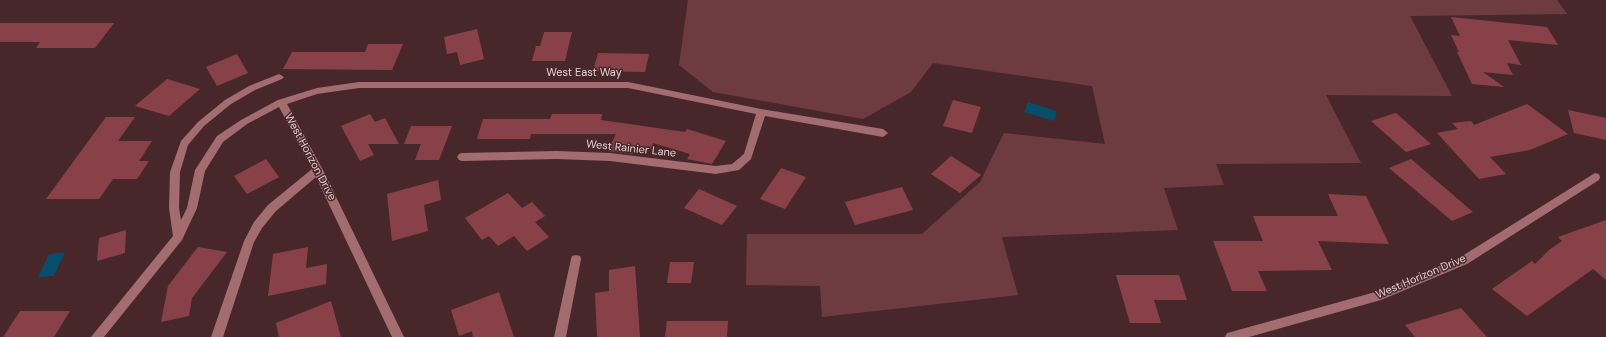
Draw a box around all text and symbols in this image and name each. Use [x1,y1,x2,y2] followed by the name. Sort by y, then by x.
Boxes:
[546,66,622,80] street label: West East Way
[282,111,338,203] street label: West Horizon Drive
[585,138,677,160] street label: West Rainier Lane
[1374,252,1468,302] street label: West Horizon Drive

